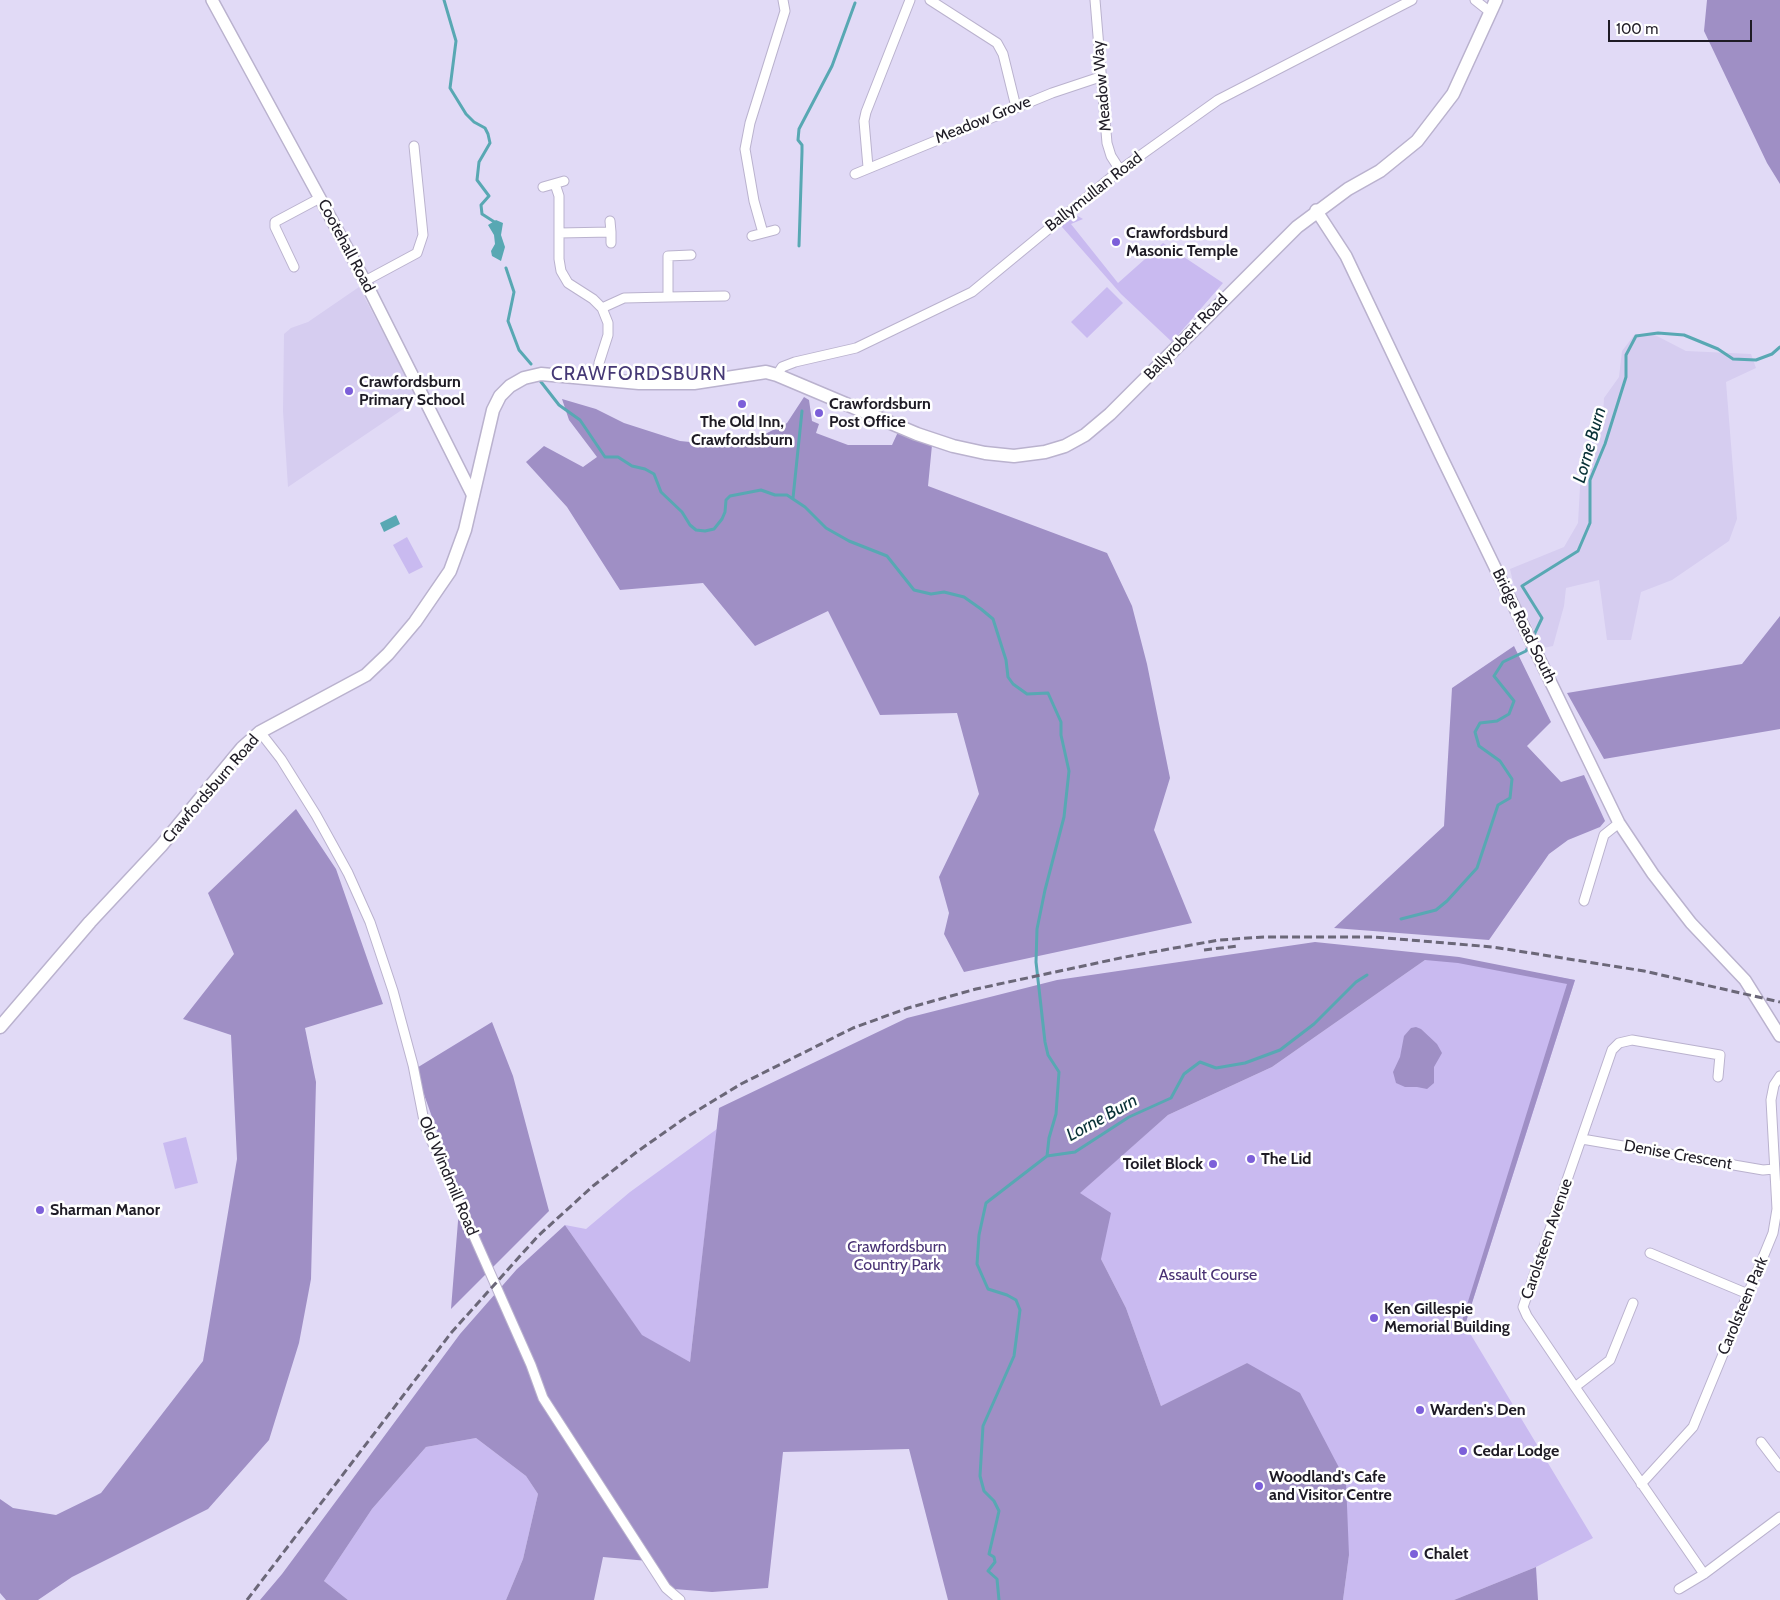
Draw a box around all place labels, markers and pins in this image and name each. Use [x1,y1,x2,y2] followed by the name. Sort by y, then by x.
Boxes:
[1126,223,1238,261] place label: Crawfordsburd Masonic Temple
[1110,236,1122,248] marker: Crawfordsburd Masonic Temple
[359,372,465,410] place label: Crawfordsburn Primary School
[343,385,355,397] marker: Crawfordsburn Primary School
[829,394,931,432] place label: Crawfordsburn Post Office
[736,398,748,410] marker: The Old Inn, Crawfordsburn
[813,407,825,419] marker: Crawfordsburn Post Office
[691,412,793,450] place label: The Old Inn, Crawfordsburn
[1261,1149,1311,1169] place label: The Lid
[1245,1153,1257,1165] marker: The Lid
[1123,1154,1203,1174] place label: Toilet Block
[1207,1158,1219,1170] marker: Toilet Block
[50,1200,160,1220] place label: Sharman Manor
[34,1204,46,1216] marker: Sharman Manor
[1384,1299,1510,1337] place label: Ken Gillespie Memorial Building
[1368,1312,1380,1324] marker: Ken Gillespie Memorial Building
[1430,1400,1525,1420] place label: Warden's Den
[1414,1404,1426,1416] marker: Warden's Den
[1473,1441,1559,1461] place label: Cedar Lodge
[1457,1445,1469,1457] marker: Cedar Lodge
[1269,1467,1392,1505] place label: Woodland's Cafe and Visitor Centre
[1253,1480,1265,1492] marker: Woodland's Cafe and Visitor Centre
[1424,1544,1468,1564] place label: Chalet
[1408,1548,1420,1560] marker: Chalet

